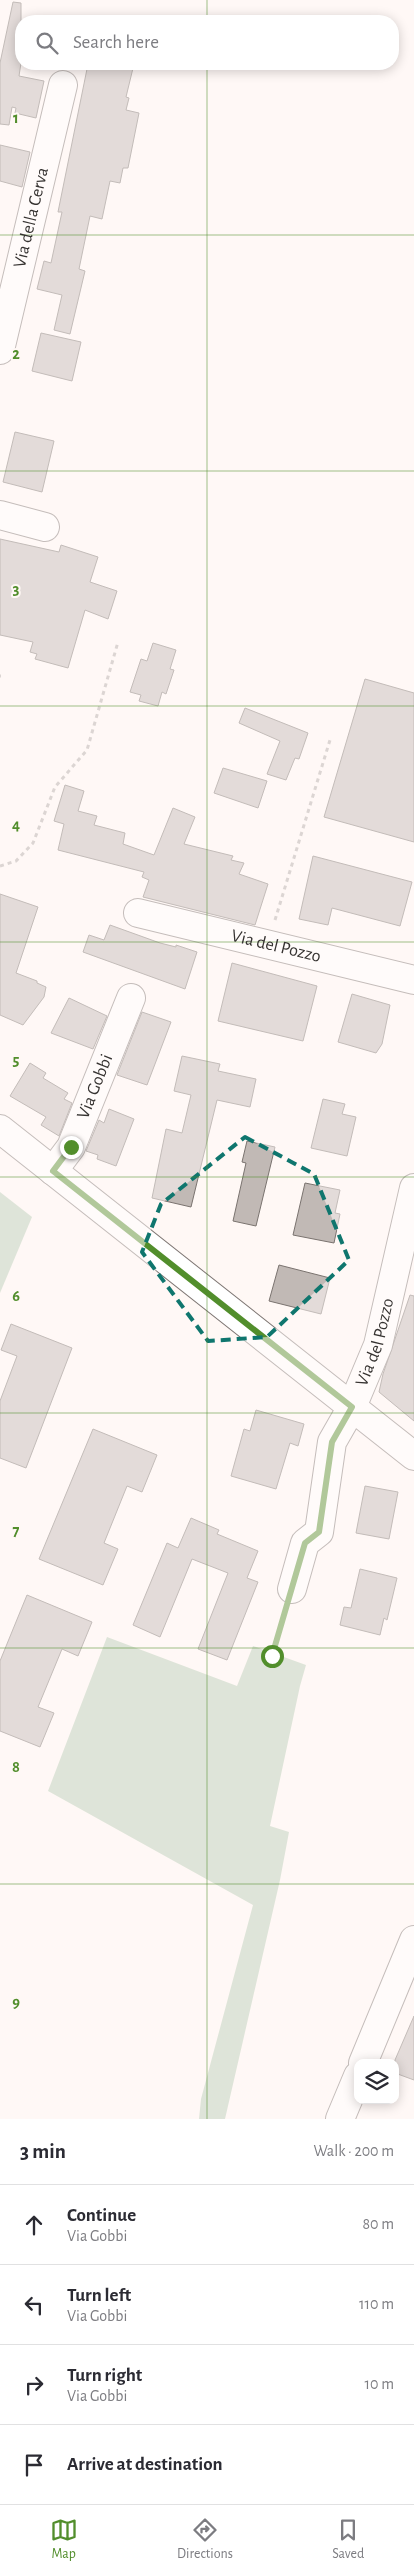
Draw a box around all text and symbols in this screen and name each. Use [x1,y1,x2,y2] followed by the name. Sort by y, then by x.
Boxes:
[15,15,399,70] search box
[33,29,61,57] icon: search
[73,33,159,52] text: Search here
[13,110,19,126] text: 1
[11,166,52,270] street label: Via della Cerva
[12,346,20,362] text: 2
[13,581,20,597] text: 3
[12,817,20,833] text: 4
[229,927,323,966] street label: Via del Pozzo
[13,1052,20,1068] text: 5
[74,1052,116,1122] street label: Via Gobbi
[60,1136,83,1159] route end
[12,1288,20,1304] text: 6
[353,1296,397,1389] street label: Via del Pozzo
[13,1523,20,1539] text: 7
[261,1645,284,1668] route start
[12,1759,20,1775] text: 8
[12,1994,20,2010] text: 9
[354,2059,399,2104] map controls
[354,2059,399,2104] button: layers
[20,2141,66,2162] text: 3 min
[313,2143,394,2159] text: Walk · 200 m
[67,2206,136,2225] text: Continue
[20,2211,48,2239] icon: ahead
[363,2216,394,2232] text: 80 m
[67,2228,127,2244] text: Via Gobbi
[67,2286,131,2305] text: Turn left
[20,2291,48,2319] icon: left
[359,2296,394,2312] text: 110 m
[67,2308,127,2324] text: Via Gobbi
[67,2366,142,2385] text: Turn right
[20,2371,48,2399] icon: right
[365,2376,394,2392] text: 10 m
[67,2388,127,2404] text: Via Gobbi
[20,2451,48,2479] icon: arrive
[67,2455,223,2474] text: Arrive at destination
[50,2516,78,2563] tab: Map
[177,2516,233,2563] tab: Directions
[332,2516,364,2563] tab: Saved

